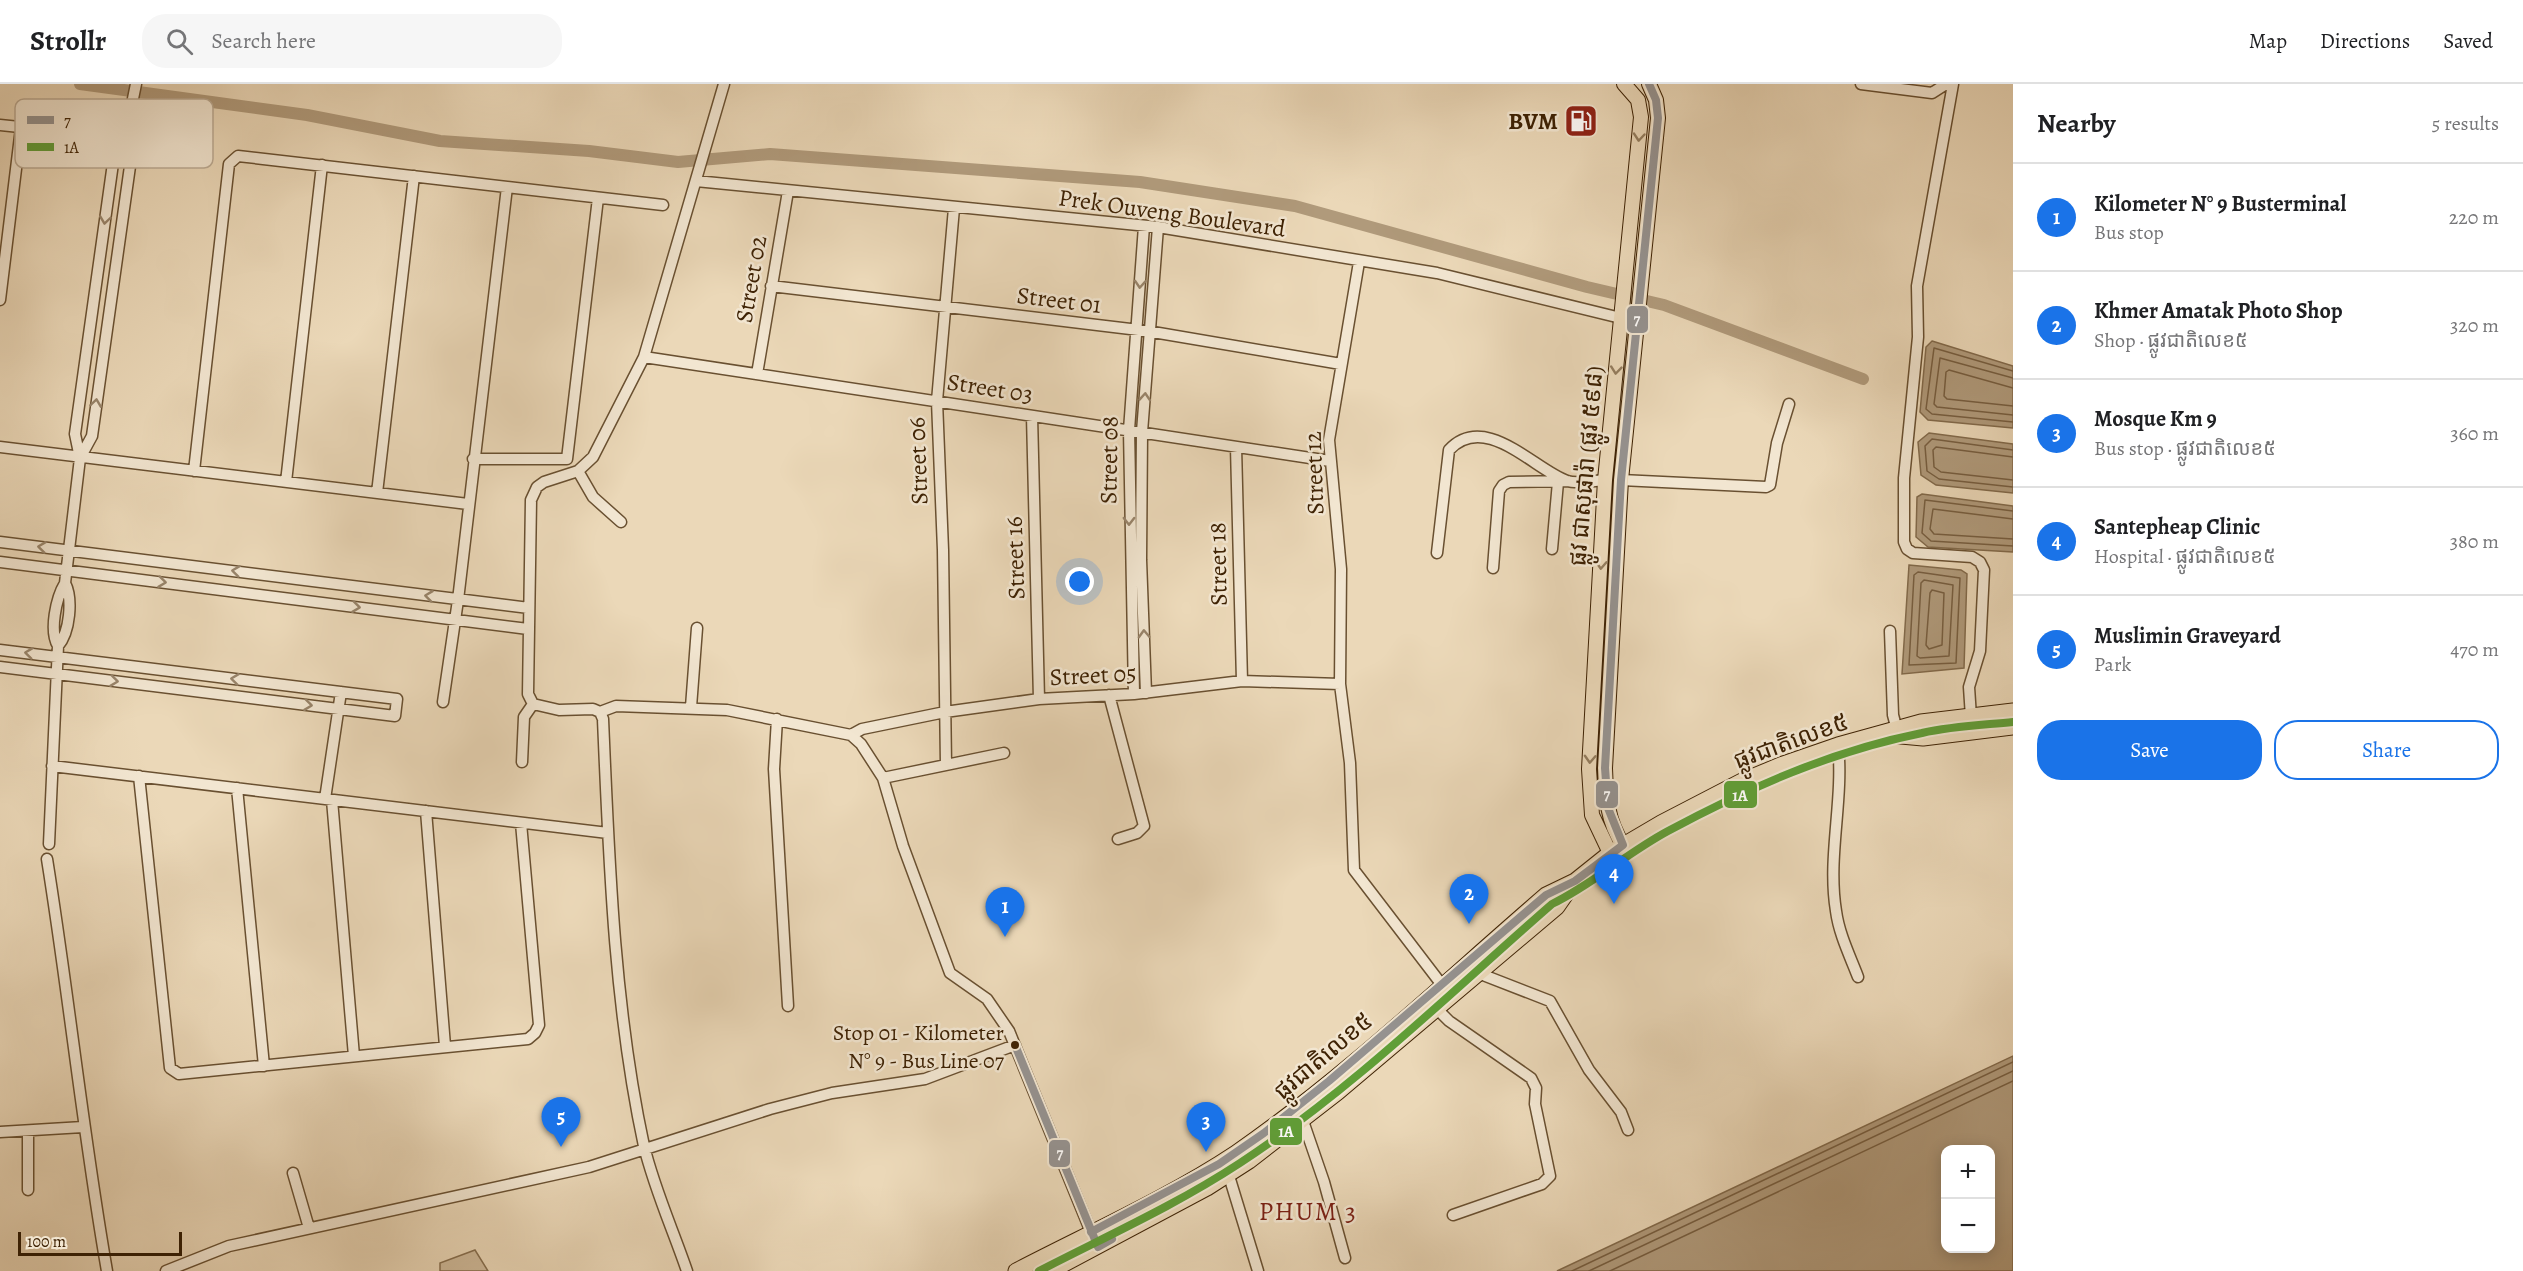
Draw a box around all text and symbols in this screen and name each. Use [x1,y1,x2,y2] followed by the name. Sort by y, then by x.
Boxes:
[142,14,562,68] search box
[30,22,106,60] text: Strollr
[163,25,196,58] icon: search
[211,26,316,56] text: Search here
[2249,27,2287,55] text: Map
[2320,27,2410,55] text: Directions
[2443,27,2493,55] text: Saved
[15,99,213,168] legend
[1563,103,1599,139] fuel station icon: BVM
[1508,105,1558,137] place label: BVM
[2037,106,2116,141] text: Nearby
[64,110,71,132] text: 7
[2432,110,2499,137] text: 5 results
[1633,132,1646,141] one-way arrow
[64,137,79,159] text: 1A
[1056,181,1288,245] street label: Prek Ouveng Boulevard
[2094,189,2346,219] text: Kilometer N° 9 Busterminal
[2053,204,2060,231] text: 1
[2449,204,2499,231] text: 220 m
[100,215,112,225] one-way arrow
[2094,219,2164,246] text: Bus stop
[728,233,774,325] street label: Street 02
[1015,279,1103,321] street label: Street 01
[1134,280,1147,289] one-way arrow
[2094,296,2343,326] text: Khmer Amatak Photo Shop
[1626,305,1649,334] line badge: 7
[1634,309,1641,331] text: 7
[2052,312,2061,339] text: 2
[2450,312,2499,339] text: 320 m
[2094,327,2248,354] text: Shop · ផ្លូវជាតិលេខ៥
[945,365,1035,411] street label: Street 03
[1561,365,1617,568] street label: ផ្លូវ ជាសុផារ៉ា (ផ្លូវ ៥៩៨)
[1610,366,1623,375] one-way arrow
[1138,393,1151,402] one-way arrow
[90,398,102,407] one-way arrow
[2094,404,2217,434] text: Mosque Km 9
[1092,416,1126,504] street label: Street 08
[900,417,936,505] street label: Street 06
[2052,420,2061,447] text: 3
[2450,420,2499,447] text: 360 m
[1297,431,1331,515] street label: Street 12
[2094,435,2276,462] text: Bus stop · ផ្លូវជាតិលេខ៥
[2094,512,2260,542] text: Santepheap Clinic
[998,516,1032,600] street label: Street 16
[1123,517,1135,526] one-way arrow
[1201,522,1235,606] street label: Street 18
[2052,528,2061,555] text: 4
[2450,528,2499,555] text: 380 m
[38,541,47,554] one-way arrow
[2094,543,2276,570] text: Hospital · ផ្លូវជាតិលេខ៥
[1594,560,1607,569] one-way arrow
[231,566,240,578] one-way arrow
[1065,567,1094,596] your location
[158,576,167,588] one-way arrow
[424,590,434,603] one-way arrow
[351,600,360,613] one-way arrow
[2094,621,2281,651] text: Muslimin Graveyard
[1138,630,1150,639] one-way arrow
[2052,636,2061,663] text: 5
[2450,636,2499,663] text: 470 m
[24,647,33,660] one-way arrow
[2094,651,2132,678] text: Park
[1049,657,1137,693] street label: Street 05
[231,673,240,686] one-way arrow
[110,675,119,687] one-way arrow
[303,699,312,711] one-way arrow
[1729,705,1855,782] street label: ផ្លូវជាតិលេខ៥
[2037,720,2262,780] button: Save
[2274,720,2499,780] button: Share
[1583,755,1596,764] one-way arrow
[1595,780,1619,809] line badge: 7
[1723,780,1758,809] line badge: 1A
[1604,784,1611,806] text: 7
[1732,785,1749,807] text: 1A
[1594,854,1634,904] pin: 4
[1450,874,1488,924] pin: 2
[986,888,1024,937] pin: 1
[1267,1005,1383,1112] street label: ផ្លូវជាតិលេខ៥
[833,1018,1005,1076] place label: Stop 01 - Kilometer N° 9 - Bus Line 07
[1009,1039,1021,1051] marker: Stop 01 - Kilometer N° 9 - Bus Line 07
[542,1098,580,1147] pin: 5
[1186,1102,1226,1152] pin: 3
[1269,1117,1303,1146] line badge: 1A
[1278,1121,1295,1143] text: 1A
[1048,1139,1071,1168] line badge: 7
[1057,1143,1064,1165] text: 7
[1941,1145,1995,1253] map controls
[1941,1145,1995,1199] button: +
[1259,1194,1357,1229] district label: PHUM 3
[1941,1199,1995,1253] button: −
[18,1229,182,1256] scale bar
[27,1231,66,1253] text: 100 m

